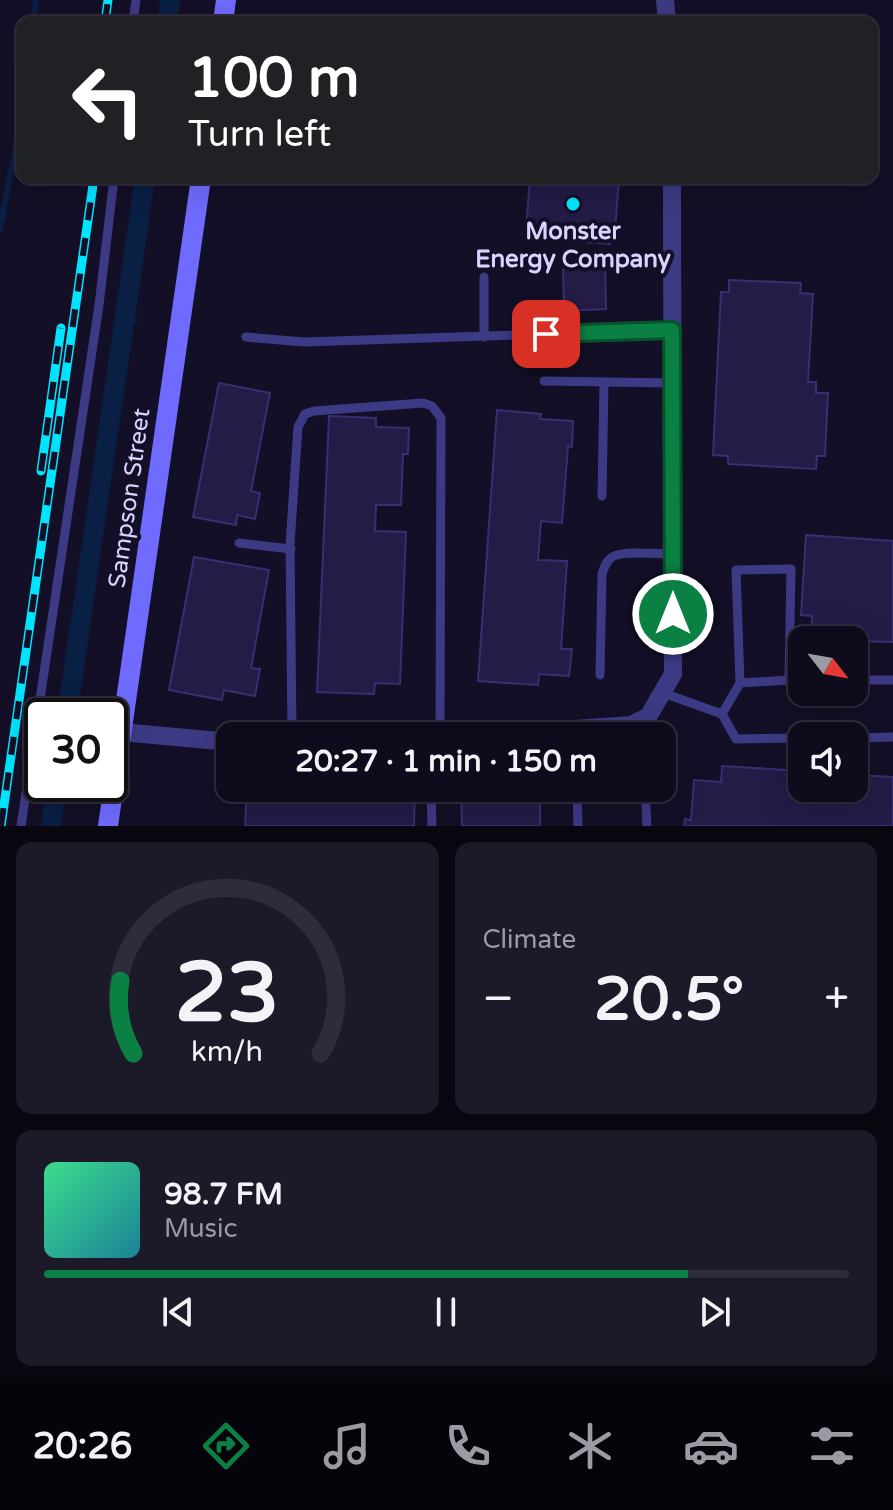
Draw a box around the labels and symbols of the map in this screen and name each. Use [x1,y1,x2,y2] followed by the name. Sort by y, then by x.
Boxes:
[564,195,582,213] marker: Monster Energy Company
[475,217,671,274] place label: Monster Energy Company
[512,300,580,368] pin
[103,406,156,590] street label: Sampson Street
[631,572,715,656] position arrow
[788,626,868,706] north arrow
[24,698,128,802] speed limit sign: 30

